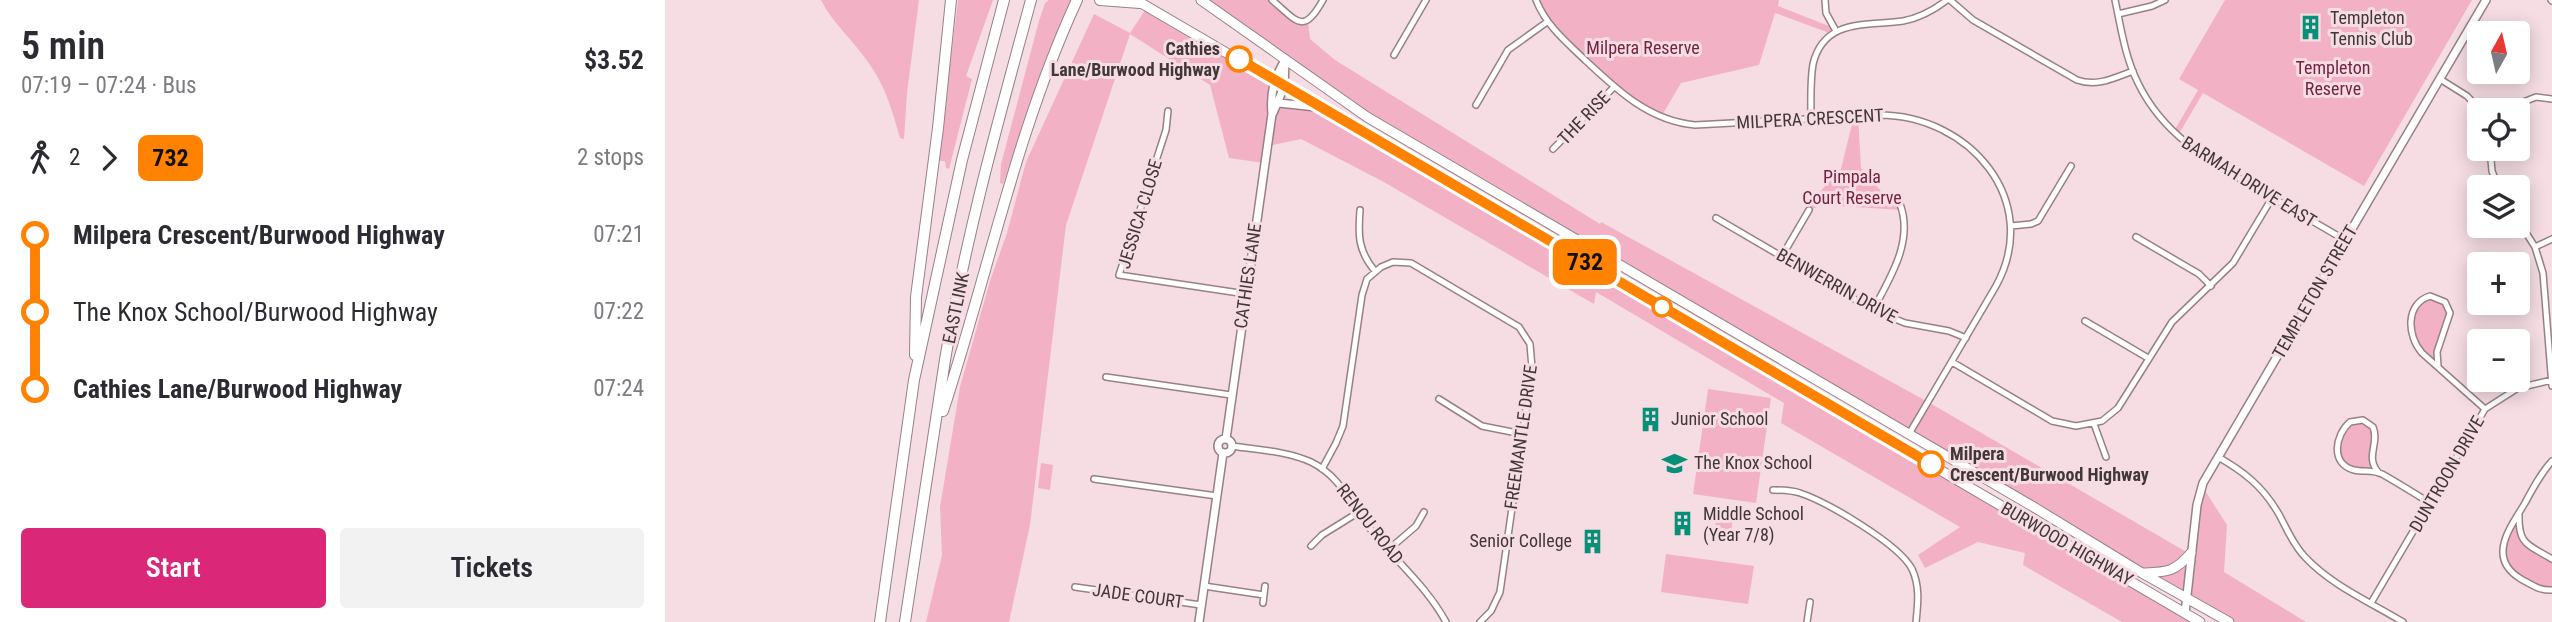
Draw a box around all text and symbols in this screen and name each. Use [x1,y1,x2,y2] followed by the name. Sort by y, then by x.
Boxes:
[2330,7,2413,49] place label: Templeton Tennis Club
[2296,14,2324,42] building icon: Templeton Tennis Club
[2467,21,2531,84] north arrow
[2467,21,2530,392] map controls
[21,24,105,68] text: 5 min
[1586,37,1700,58] park label: Milpera Reserve
[1051,38,1220,80] place label: Cathies Lane/Burwood Highway
[584,45,644,75] text: $3.52
[1226,46,1252,72] marker: Cathies Lane/Burwood Highway
[2296,57,2370,99] park label: Templeton Reserve
[21,72,197,99] text: 07:19 – 07:24 · Bus
[1553,87,1614,149] street label: THE RISE
[2467,98,2530,161] button: locate
[1736,104,1884,133] street label: MILPERA CRESCENT
[2178,132,2320,231] street label: BARMAH DRIVE EAST
[21,139,59,177] icon: walk
[90,139,128,177] icon: forward
[69,144,80,171] text: 2
[152,144,189,172] text: 732
[577,144,644,171] text: 2 stops
[1113,157,1166,271] street label: JESSICA CLOSE
[1802,166,1902,208] park label: Pimpala Court Reserve
[2467,175,2530,238] button: layers
[73,220,445,250] text: Milpera Crescent/Burwood Highway
[593,221,644,248] text: 07:21
[2268,221,2361,362] street label: TEMPLETON STREET
[1230,222,1265,330] street label: CATHIES LANE
[1545,239,1625,285] line badge: 732
[1773,244,1901,327] street label: BENWERRIN DRIVE
[1567,248,1603,276] text: 732
[2467,252,2530,315] button: +
[938,270,973,345] street label: EASTLINK
[73,297,438,327] text: The Knox School/Burwood Highway
[1652,297,1672,317] unlabelled marker
[593,298,644,325] text: 07:22
[2467,329,2530,392] button: −
[1500,363,1541,510] street label: FREEMANTLE DRIVE
[73,374,402,404] text: Cathies Lane/Burwood Highway
[593,375,644,402] text: 07:24
[1637,405,1665,433] building icon: Junior School
[1671,408,1768,429] place label: Junior School
[2405,412,2488,536] street label: DUNTROON DRIVE
[1950,443,2149,485] place label: Milpera Crescent/Burwood Highway
[1660,449,1688,477] school or university icon: The Knox School
[1918,451,1944,477] marker: Milpera Crescent/Burwood Highway
[1694,452,1812,473] place label: The Knox School
[1333,480,1408,568] street label: RENOU ROAD
[1997,497,2138,590] street label: BURWOOD HIGHWAY
[1703,503,1804,546] place label: Middle School (Year 7/8)
[1669,510,1697,538] building icon: Middle School (Year 7/8)
[1578,527,1606,555] building icon: Senior College
[21,528,326,608] button: Start
[340,528,644,608] button: Tickets
[1469,530,1572,551] place label: Senior College
[1091,579,1185,612] street label: JADE COURT

